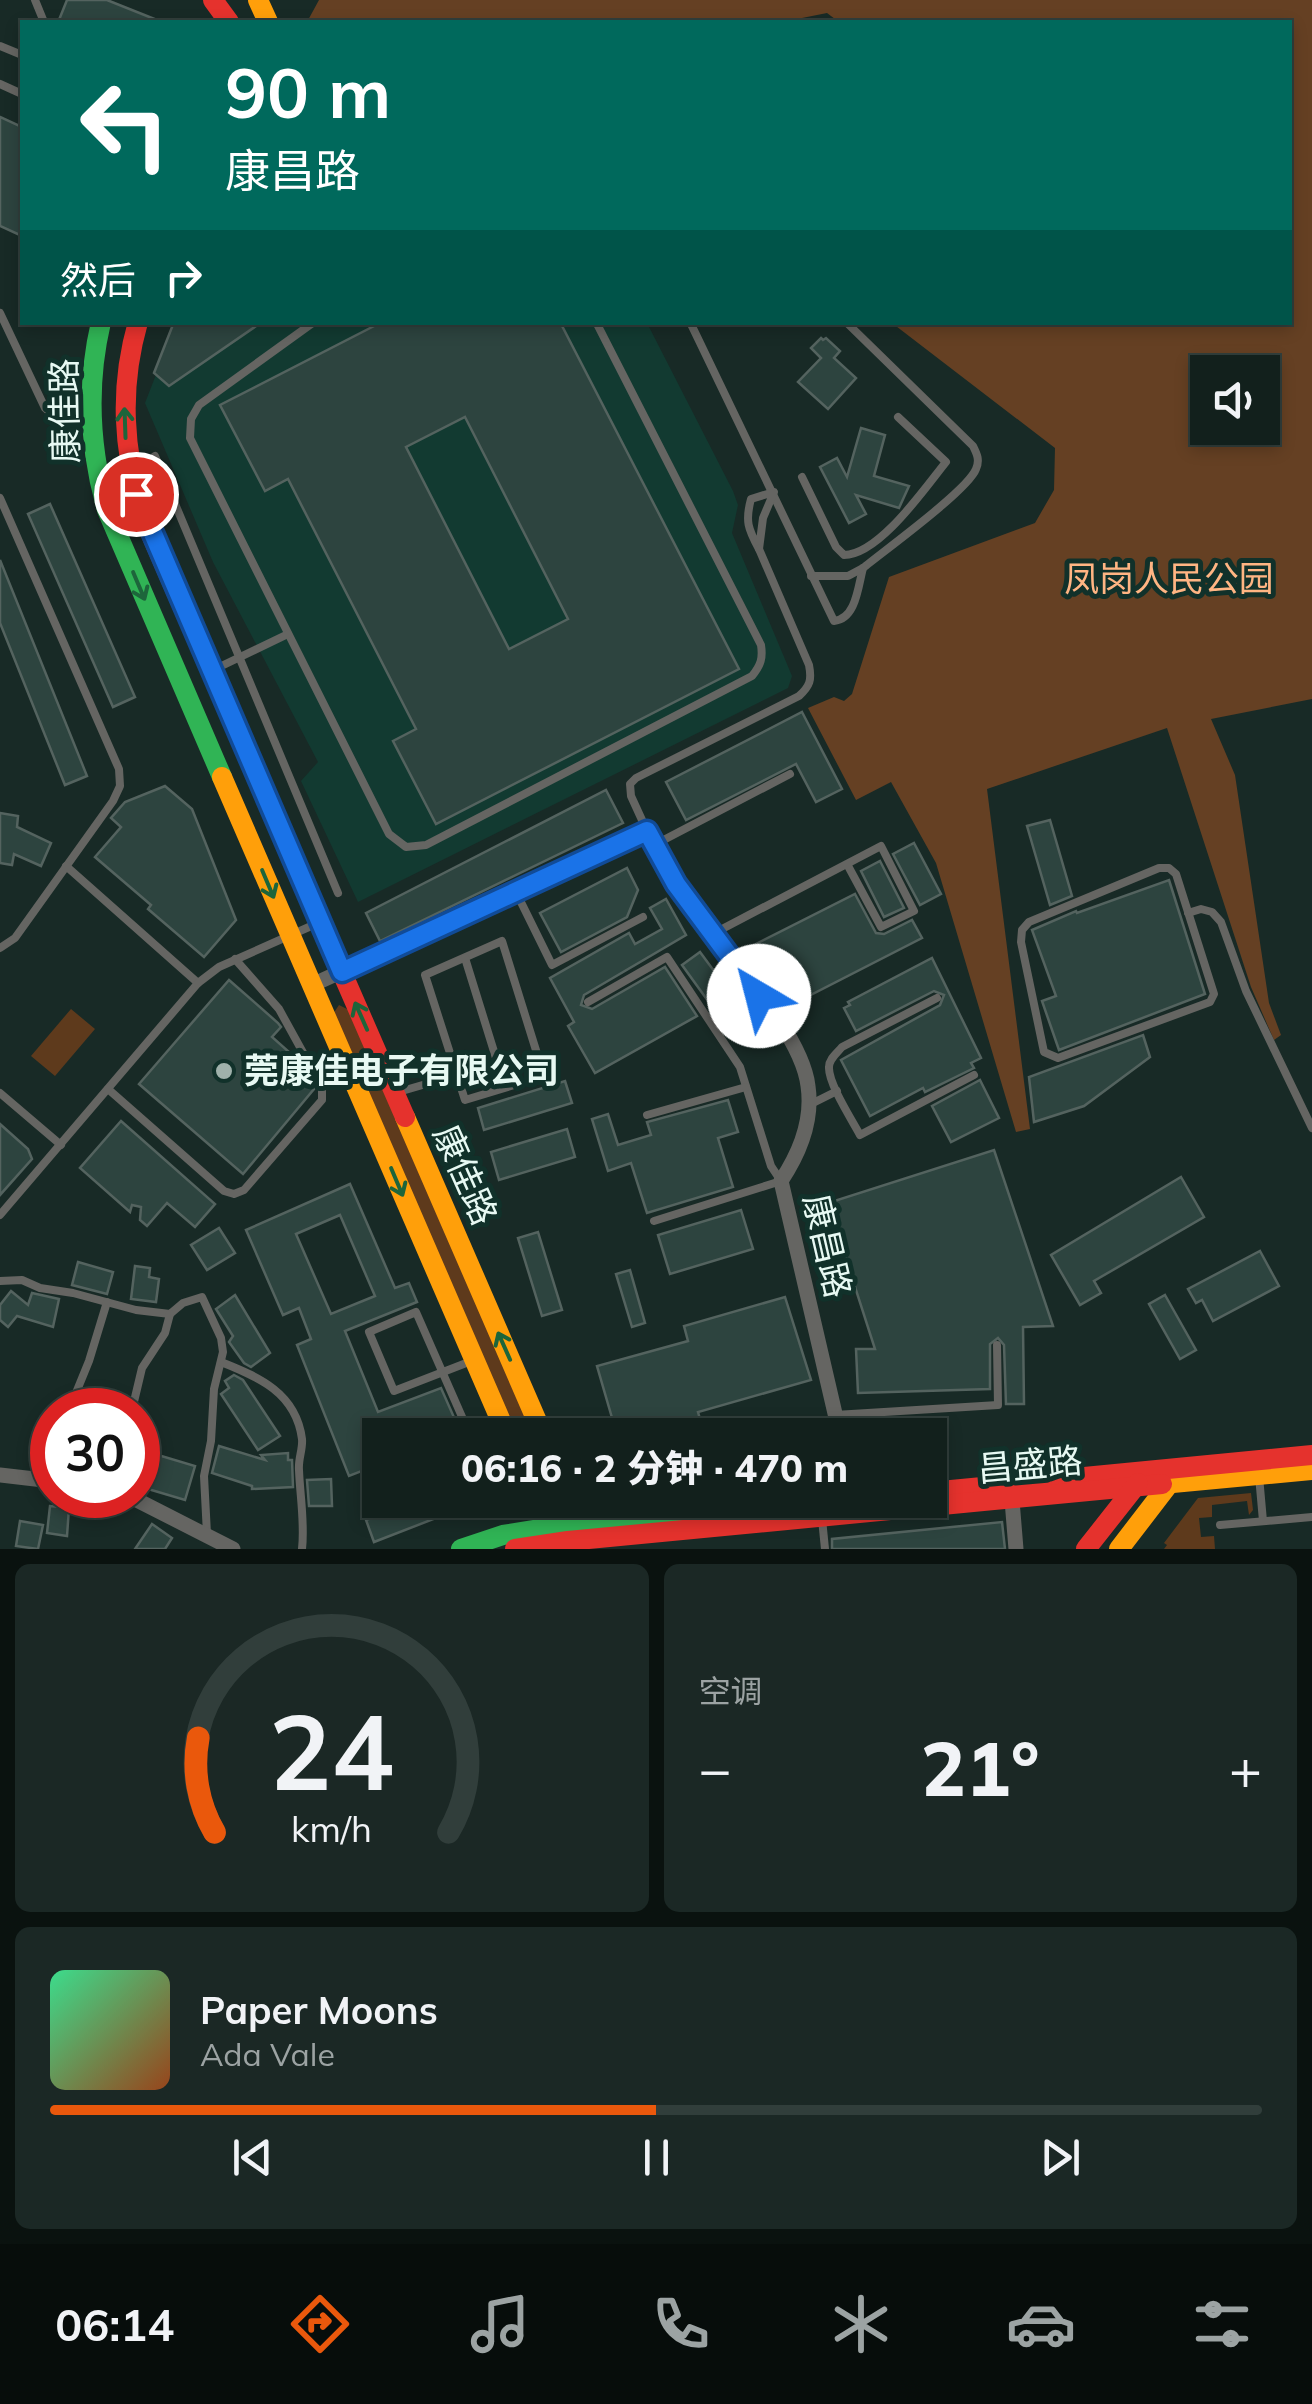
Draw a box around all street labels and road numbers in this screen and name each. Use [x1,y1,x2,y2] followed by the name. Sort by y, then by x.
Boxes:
[41,358,87,464] street label: 康佳路
[424,1118,507,1232] street label: 康佳路
[795,1190,861,1302] street label: 康昌路
[976,1438,1084,1490] street label: 昌盛路

